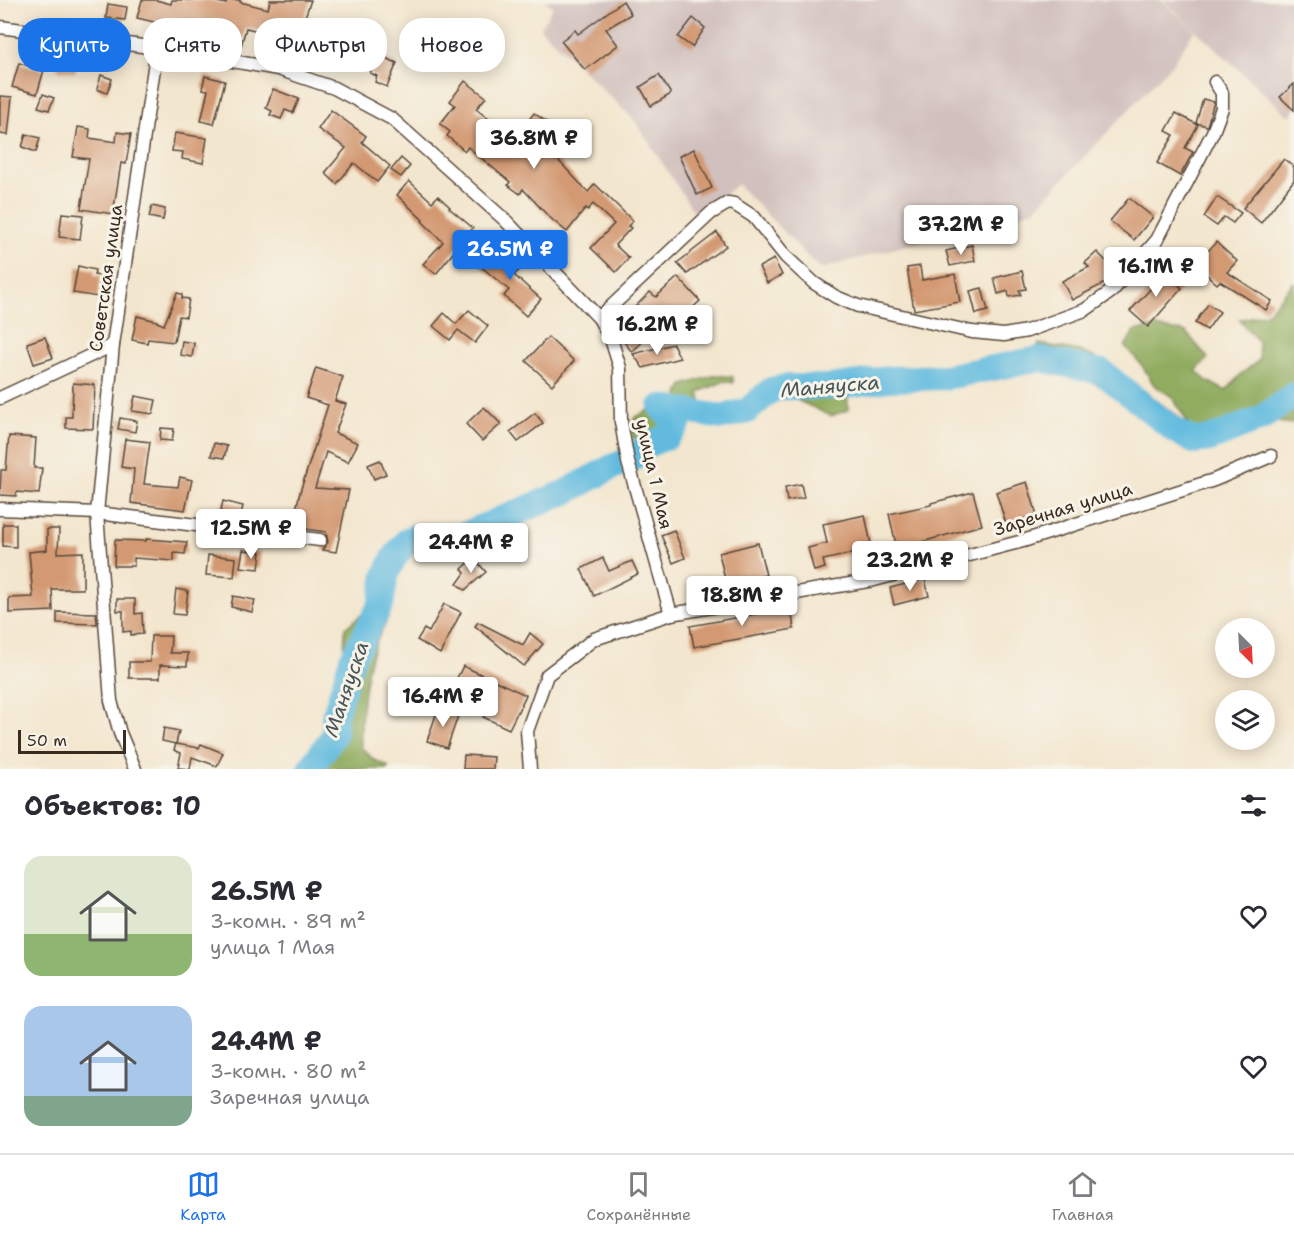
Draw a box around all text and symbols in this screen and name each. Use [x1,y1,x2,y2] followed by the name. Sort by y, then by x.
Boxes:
[18,18,131,72] chip: Купить
[143,18,242,72] chip: Снять
[254,18,387,72] chip: Фильтры
[399,18,505,72] chip: Новое
[479,119,589,170] pin: 36.8M ₽
[490,125,578,151] text: 36.8M ₽
[84,203,128,353] street label: Советская улица
[906,205,1016,256] pin: 37.2M ₽
[918,211,1004,237] text: 37.2M ₽
[455,230,565,281] pin: 26.5M ₽
[467,236,553,262] text: 26.5M ₽
[1101,247,1211,298] pin: 16.1M ₽
[1118,253,1194,279] text: 16.1M ₽
[602,305,712,356] pin: 16.2M ₽
[615,311,699,337] text: 16.2M ₽
[779,369,881,403] water label: Маняуска
[630,416,678,532] street label: улица 1 Мая
[991,477,1135,541] street label: Заречная улица
[196,509,306,560] pin: 12.5M ₽
[210,515,292,541] text: 12.5M ₽
[416,523,526,574] pin: 24.4M ₽
[428,529,514,555] text: 24.4M ₽
[855,541,965,592] pin: 23.2M ₽
[866,547,954,573] text: 23.2M ₽
[687,576,797,627] pin: 18.8M ₽
[700,582,784,608] text: 18.8M ₽
[1215,618,1275,678] north arrow
[1215,618,1275,750] map controls
[318,638,374,740] water label: Маняуска
[388,677,498,728] pin: 16.4M ₽
[402,683,484,709] text: 16.4M ₽
[1215,690,1275,750] button: layers
[18,727,126,754] scale bar
[27,730,67,751] text: 50 m
[24,788,201,823] text: Объектов: 10
[1237,789,1270,822] icon: filters
[210,873,323,908] text: 26.5M ₽
[72,880,144,952] icon: home
[1237,900,1270,933] icon: heart
[210,908,366,934] text: 3-комн. · 89 m²
[210,934,335,960] text: улица 1 Мая
[210,1023,322,1058] text: 24.4M ₽
[72,1030,144,1102] icon: home
[1237,1050,1270,1083] icon: heart
[210,1058,366,1084] text: 3-комн. · 80 m²
[210,1084,370,1110] text: Заречная улица
[180,1168,226,1225] tab: Карта
[587,1168,691,1225] tab: Сохранённые
[1052,1168,1114,1225] tab: Главная

